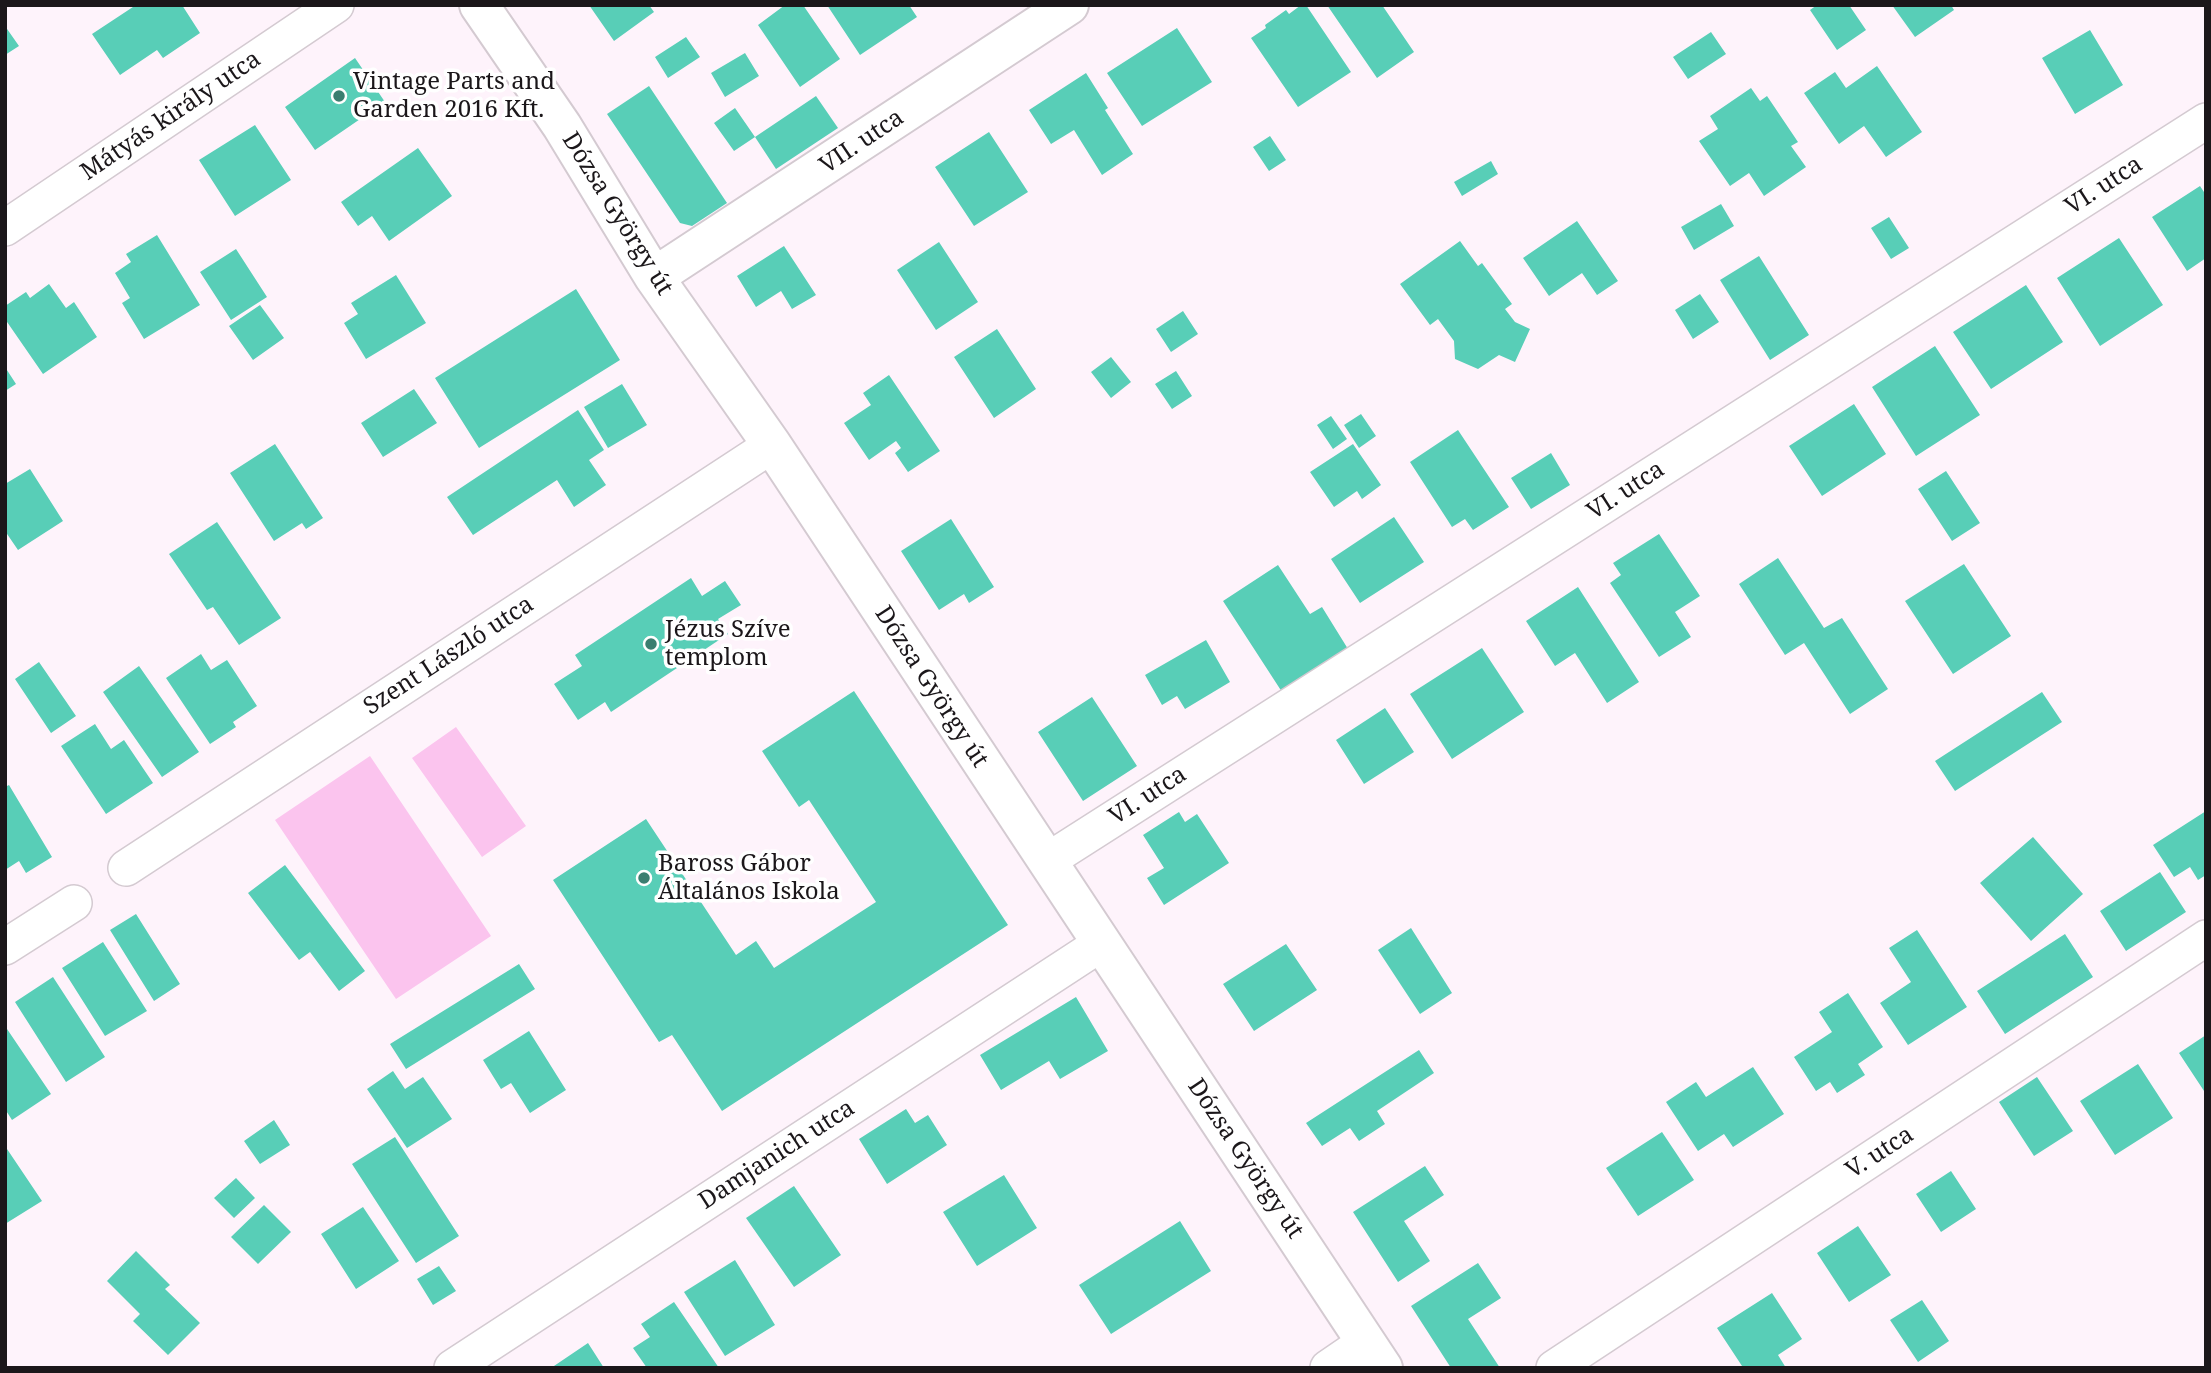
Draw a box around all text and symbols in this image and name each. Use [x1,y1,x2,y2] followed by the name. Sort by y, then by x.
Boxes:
[76,45,266,187] street label: Mátyás király utca
[353,68,555,124] place label: Vintage Parts and Garden 2016 Kft.
[331,88,347,104] marker: Vintage Parts and Garden 2016 Kft.
[815,103,909,181] street label: VII. utca
[555,127,679,301] street label: Dózsa György út
[2060,150,2148,222] street label: VI. utca
[1582,455,1670,527] street label: VI. utca
[359,590,539,722] street label: Szent László utca
[868,601,994,773] street label: Dózsa György út
[665,616,791,672] place label: Jézus Szíve templom
[643,636,659,652] marker: Jézus Szíve templom
[1104,760,1192,832] street label: VI. utca
[658,850,840,906] place label: Baross Gábor Általános Iskola
[636,870,652,886] marker: Baross Gábor Általános Iskola
[1181,1074,1309,1244] street label: Dózsa György út
[694,1094,860,1216] street label: Damjanich utca
[1841,1121,1919,1185] street label: V. utca

